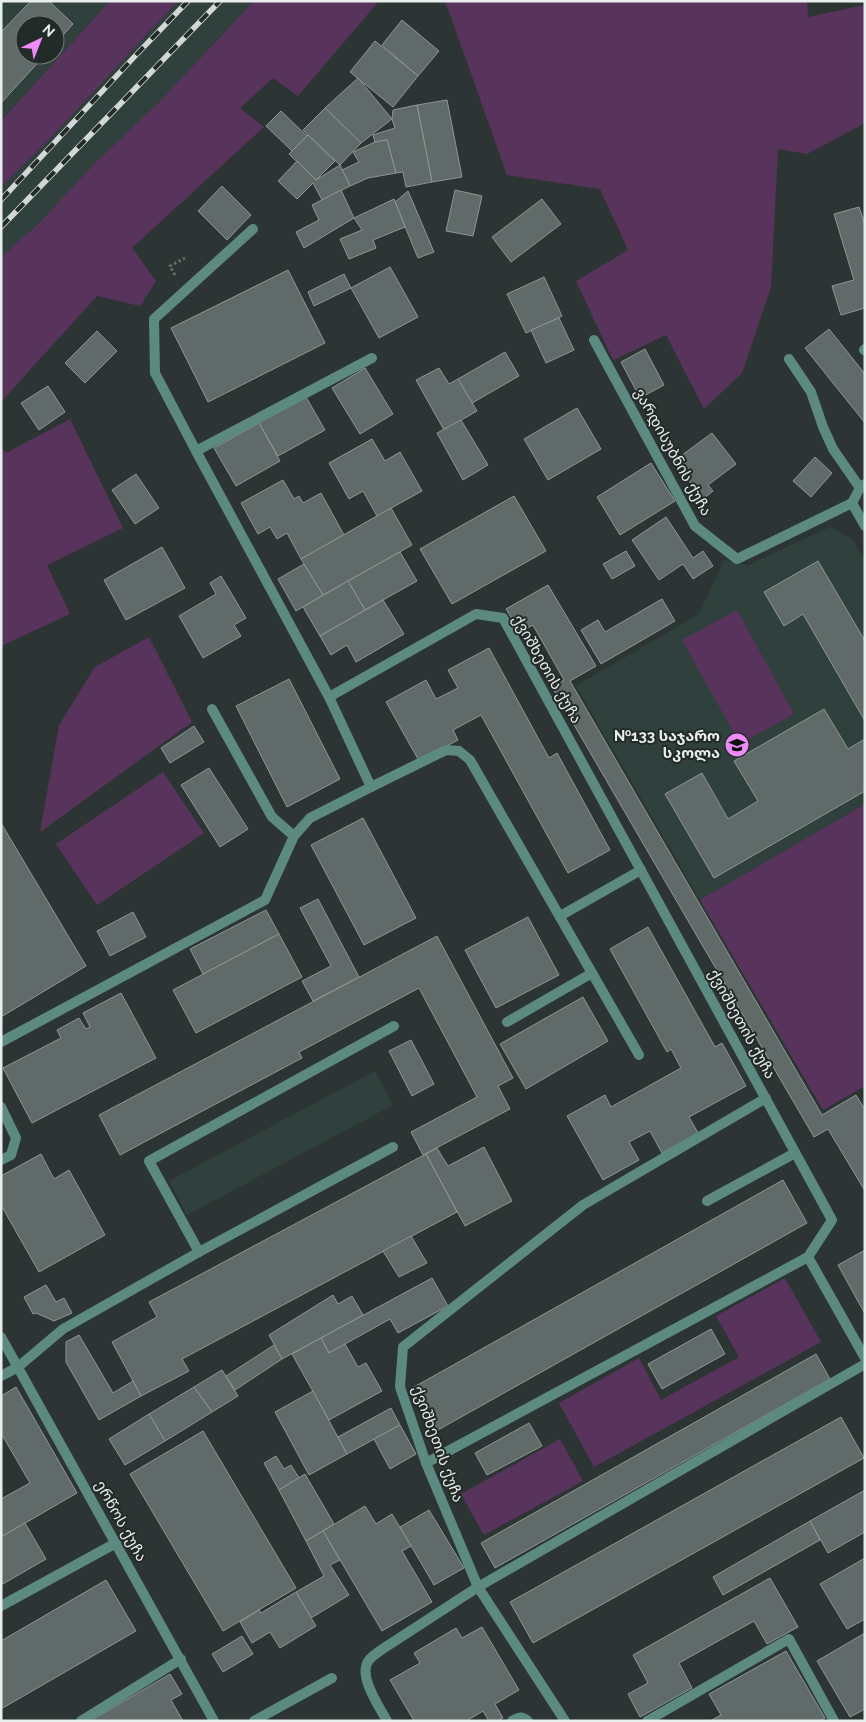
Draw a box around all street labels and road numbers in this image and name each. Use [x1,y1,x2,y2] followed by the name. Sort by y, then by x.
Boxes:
[630,385,716,519] street label: ვარდისუბნის ქუჩა
[509,611,585,727] street label: ქვიშხეთის ქუჩა
[704,966,780,1082] street label: ქვიშხეთის ქუჩა
[409,1383,467,1505] street label: ქვიშხეთის ქუჩა
[91,1477,151,1565] street label: ერწოს ქუჩა

